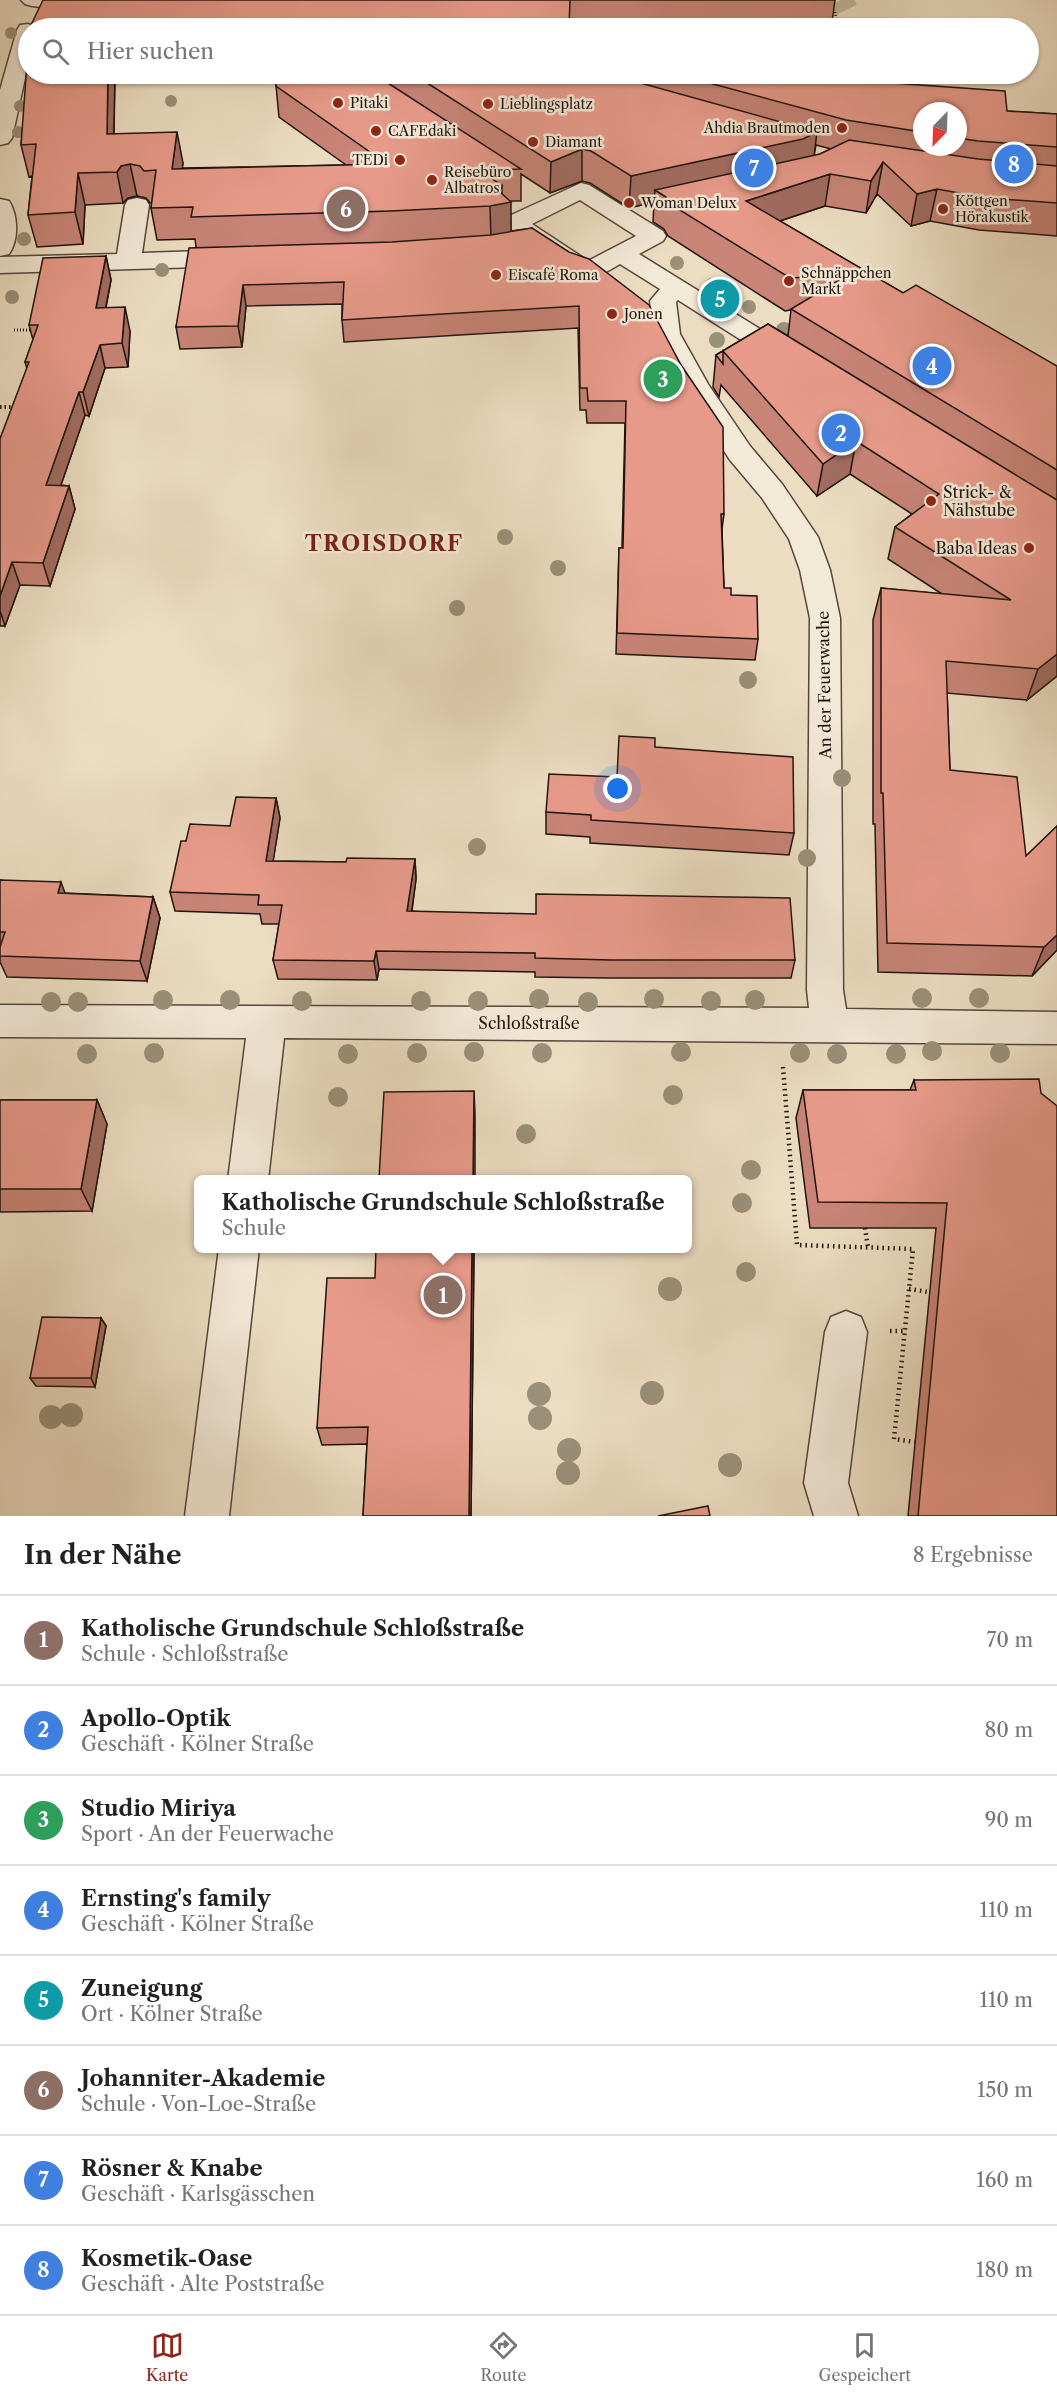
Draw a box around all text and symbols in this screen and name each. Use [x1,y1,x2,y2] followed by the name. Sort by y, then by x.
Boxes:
[18,18,1039,84] search box
[39,35,72,68] icon: search
[87,38,214,65] text: Hier suchen
[350,94,388,112] place label: Pitaki
[500,95,593,113] place label: Lieblingsplatz
[331,96,345,110] marker: Pitaki
[481,97,495,111] marker: Lieblingsplatz
[913,102,967,156] north arrow
[703,119,830,137] place label: Ahdia Brautmoden
[835,121,849,135] marker: Ahdia Brautmoden
[388,122,456,140] place label: CAFEdaki
[369,124,383,138] marker: CAFEdaki
[545,133,602,151] place label: Diamant
[526,135,540,149] marker: Diamant
[994,142,1034,186] pin: 8
[734,146,774,190] pin: 7
[352,151,388,169] place label: TEDi
[393,153,407,167] marker: TEDi
[443,163,511,197] place label: Reisebüro Albatros
[425,173,439,187] marker: Reisebüro Albatros
[326,186,366,232] pin: 6
[955,192,1029,226] place label: Köttgen Hörakustik
[640,194,738,212] place label: Woman Delux
[622,196,636,210] marker: Woman Delux
[936,202,950,216] marker: Köttgen Hörakustik
[801,264,892,298] place label: Schnäppchen Markt
[508,266,599,284] place label: Eiscafé Roma
[489,268,503,282] marker: Eiscafé Roma
[782,274,796,288] marker: Schnäppchen Markt
[700,276,740,322] pin: 5
[622,305,663,323] place label: Jonen
[605,307,619,321] marker: Jonen
[912,344,952,388] pin: 4
[644,356,682,401] pin: 3
[822,410,860,456] pin: 2
[943,482,1015,520] place label: Strick- & Nähstube
[924,494,938,508] marker: Strick- & Nähstube
[305,530,463,557] district label: TROISDORF
[935,538,1017,558] place label: Baba Ideas
[1022,541,1036,555] marker: Baba Ideas
[813,611,835,760] street label: An der Feuerwache
[603,774,632,803] your location
[478,1013,580,1033] street label: Schloßstraße
[194,1175,692,1253] popup
[221,1189,665,1216] text: Katholische Grundschule Schloßstraße
[221,1216,286,1240] text: Schule
[424,1272,462,1318] pin: 1
[24,1539,181,1571] text: In der Nähe
[913,1543,1033,1567] text: 8 Ergebnisse
[81,1615,524,1642] text: Katholische Grundschule Schloßstraße
[39,1628,48,1652] text: 1
[987,1628,1033,1652] text: 70 m
[81,1642,288,1666] text: Schule · Schloßstraße
[81,1705,231,1732] text: Apollo-Optik
[38,1718,49,1742] text: 2
[985,1718,1033,1742] text: 80 m
[81,1732,314,1756] text: Geschäft · Kölner Straße
[81,1795,236,1822] text: Studio Miriya
[38,1808,49,1832] text: 3
[985,1808,1033,1832] text: 90 m
[81,1822,334,1846] text: Sport · An der Feuerwache
[81,1885,270,1912] text: Ernsting's family
[38,1898,49,1922] text: 4
[980,1898,1033,1922] text: 110 m
[81,1912,314,1936] text: Geschäft · Kölner Straße
[81,1975,202,2002] text: Zuneigung
[38,1988,49,2012] text: 5
[980,1988,1033,2012] text: 110 m
[81,2002,263,2026] text: Ort · Kölner Straße
[81,2065,325,2092] text: Johanniter-Akademie
[38,2078,49,2102] text: 6
[977,2078,1033,2102] text: 150 m
[81,2092,316,2116] text: Schule · Von-Loe-Straße
[81,2155,263,2182] text: Rösner & Knabe
[38,2168,49,2192] text: 7
[976,2168,1033,2192] text: 160 m
[81,2182,315,2206] text: Geschäft · Karlsgässchen
[81,2245,252,2272] text: Kosmetik-Oase
[37,2258,50,2282] text: 8
[976,2258,1033,2282] text: 180 m
[81,2272,325,2296] text: Geschäft · Alte Poststraße
[146,2329,188,2385] tab: Karte
[481,2329,526,2385] tab: Route
[819,2329,911,2385] tab: Gespeichert

